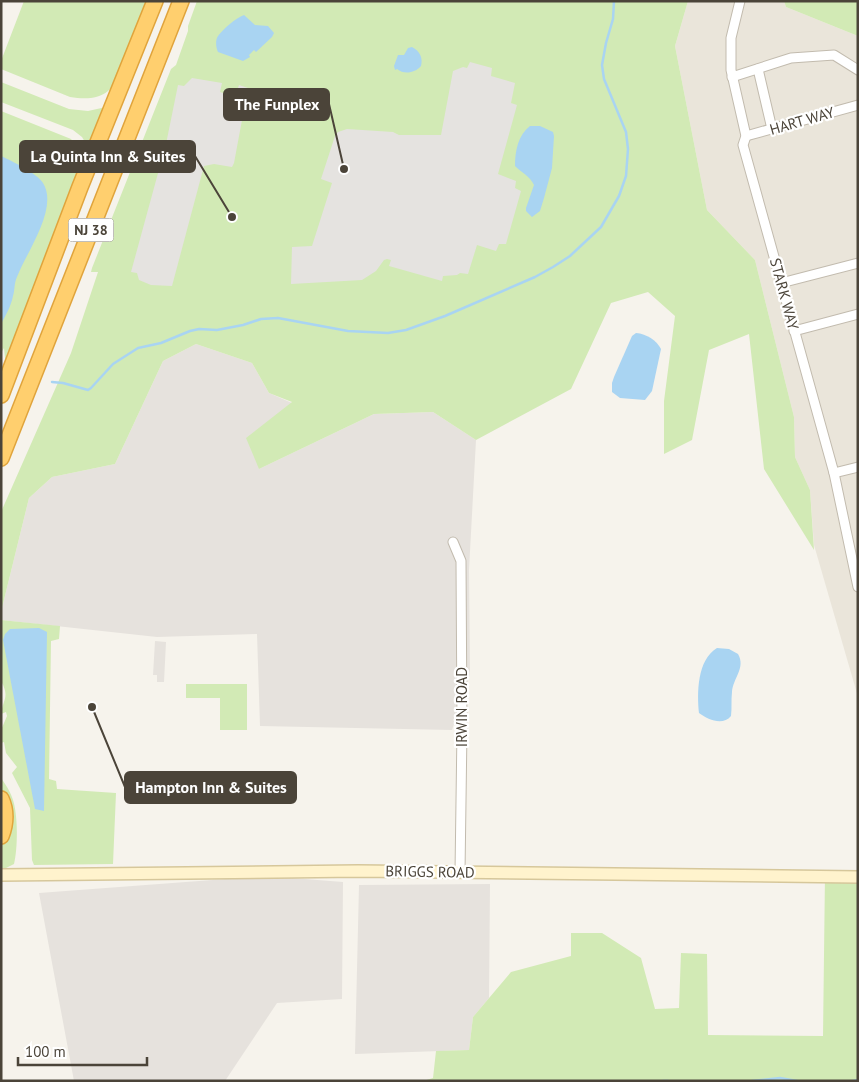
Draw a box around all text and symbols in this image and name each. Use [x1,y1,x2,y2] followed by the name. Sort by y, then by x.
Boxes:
[224,89,329,120] callout: The Funplex
[235,94,320,114] text: The Funplex
[767,102,837,139] street label: HART WAY
[20,141,195,172] callout: La Quinta Inn & Suites
[31,146,186,166] text: La Quinta Inn & Suites
[68,218,114,242] road number: NJ 38
[766,256,803,332] street label: STARK WAY
[452,667,471,747] street label: IRWIN ROAD
[125,772,296,803] callout: Hampton Inn & Suites
[135,777,287,797] text: Hampton Inn & Suites
[385,861,475,882] street label: BRIGGS ROAD
[18,1034,146,1066] scale bar
[25,1042,66,1061] text: 100 m

